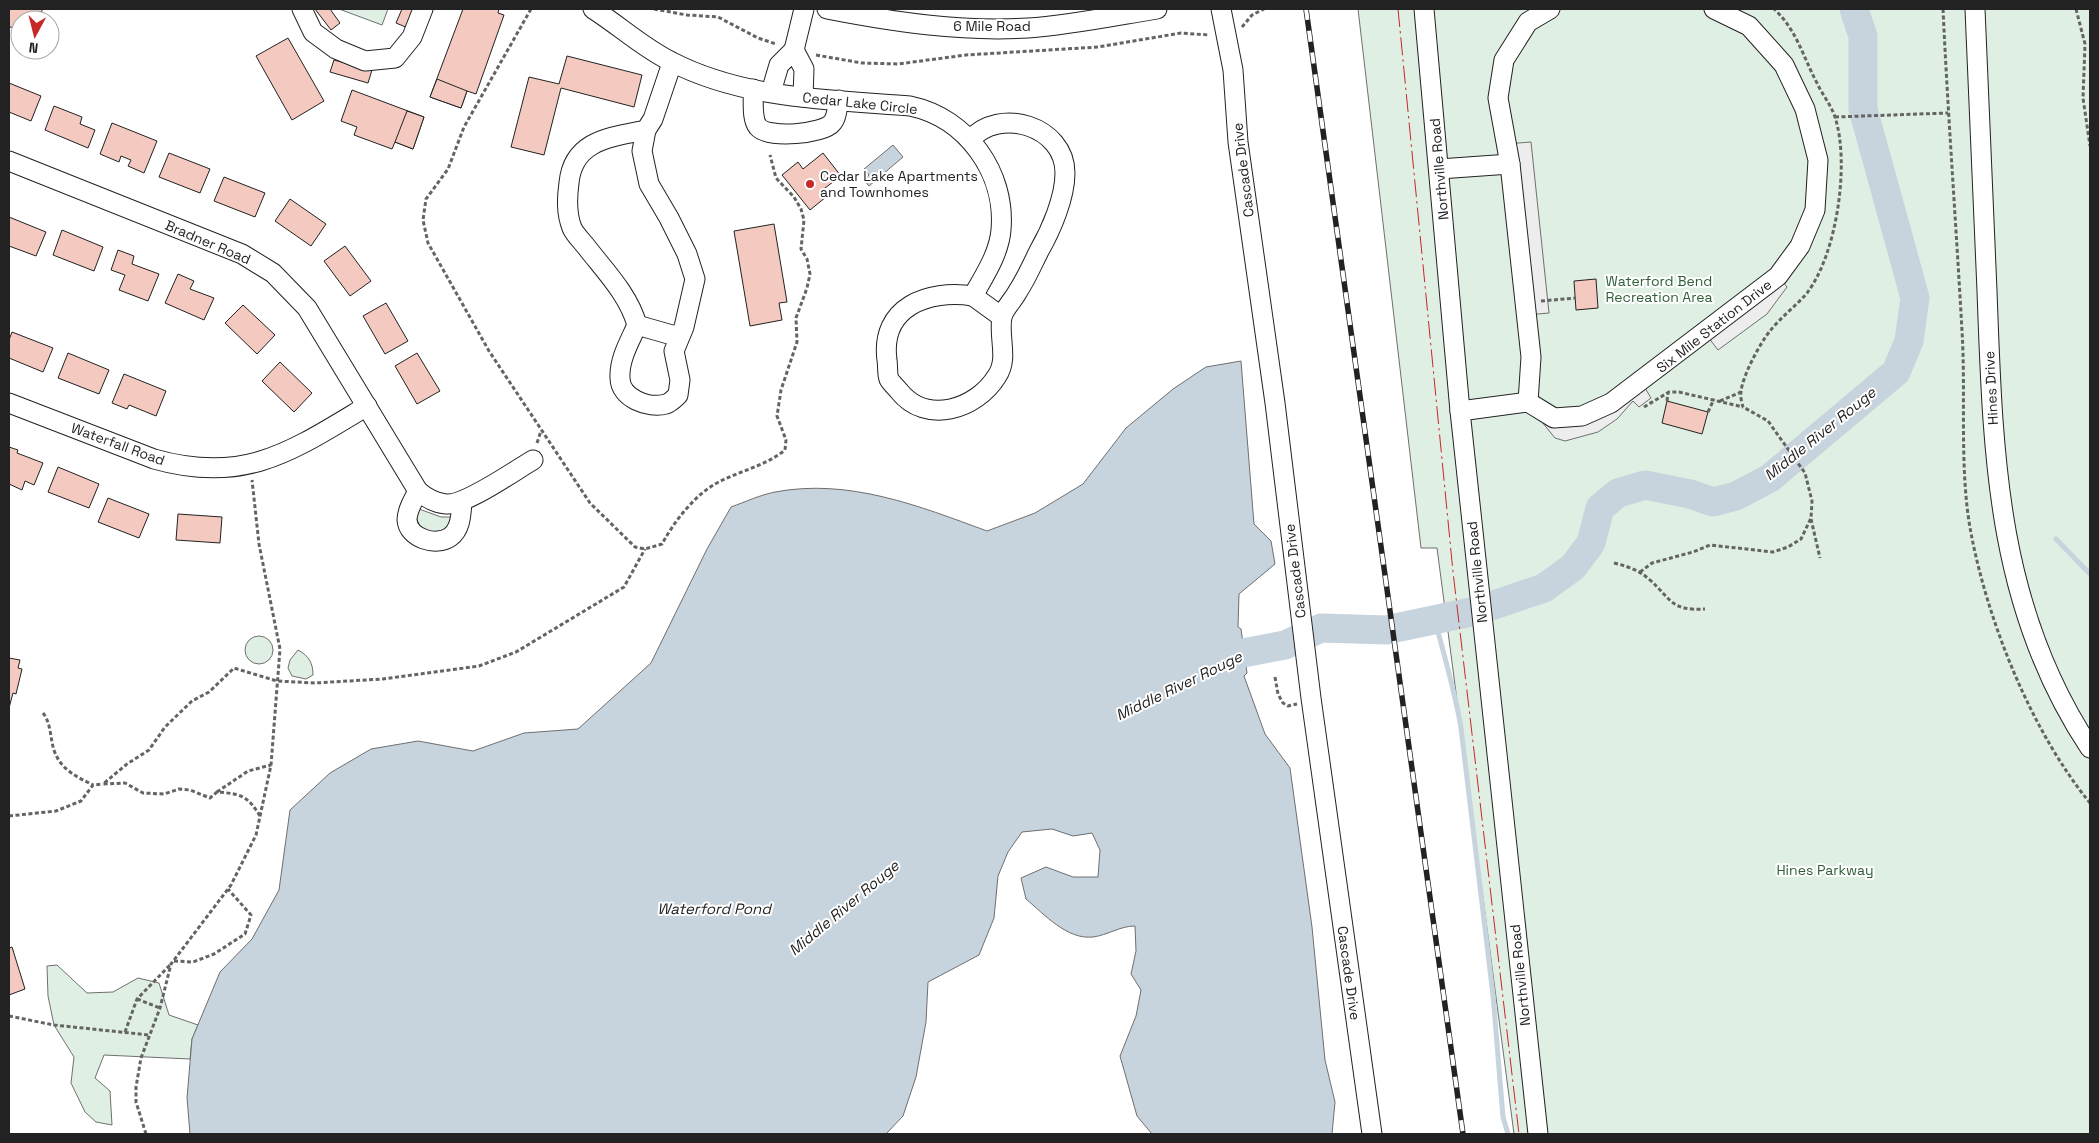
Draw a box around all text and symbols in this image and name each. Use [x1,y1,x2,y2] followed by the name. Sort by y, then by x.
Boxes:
[10,10,60,60] north arrow
[953,17,1031,35] street label: 6 Mile Road
[28,38,39,57] text: N
[802,88,918,118] street label: Cedar Lake Circle
[1426,117,1452,221] street label: Northville Road
[1228,122,1258,218] street label: Cascade Drive
[820,167,978,201] place label: Cedar Lake Apartments and Townhomes
[804,178,816,190] marker: Cedar Lake Apartments and Townhomes
[162,216,254,268] street label: Bradner Road
[1605,272,1713,306] park label: Waterford Bend Recreation Area
[1653,275,1775,377] street label: Six Mile Station Drive
[1980,351,2002,425] street label: Hines Drive
[1760,382,1880,484] water label: Middle River Rouge
[69,419,167,469] street label: Waterfall Road
[1463,520,1491,624] street label: Northville Road
[1280,523,1310,619] street label: Cascade Drive
[1113,646,1246,724] water label: Middle River Rouge
[785,855,904,959] water label: Middle River Rouge
[1776,861,1874,879] park label: Hines Parkway
[657,899,773,918] water label: Waterford Pond
[1506,923,1534,1027] street label: Northville Road
[1333,925,1365,1021] street label: Cascade Drive

